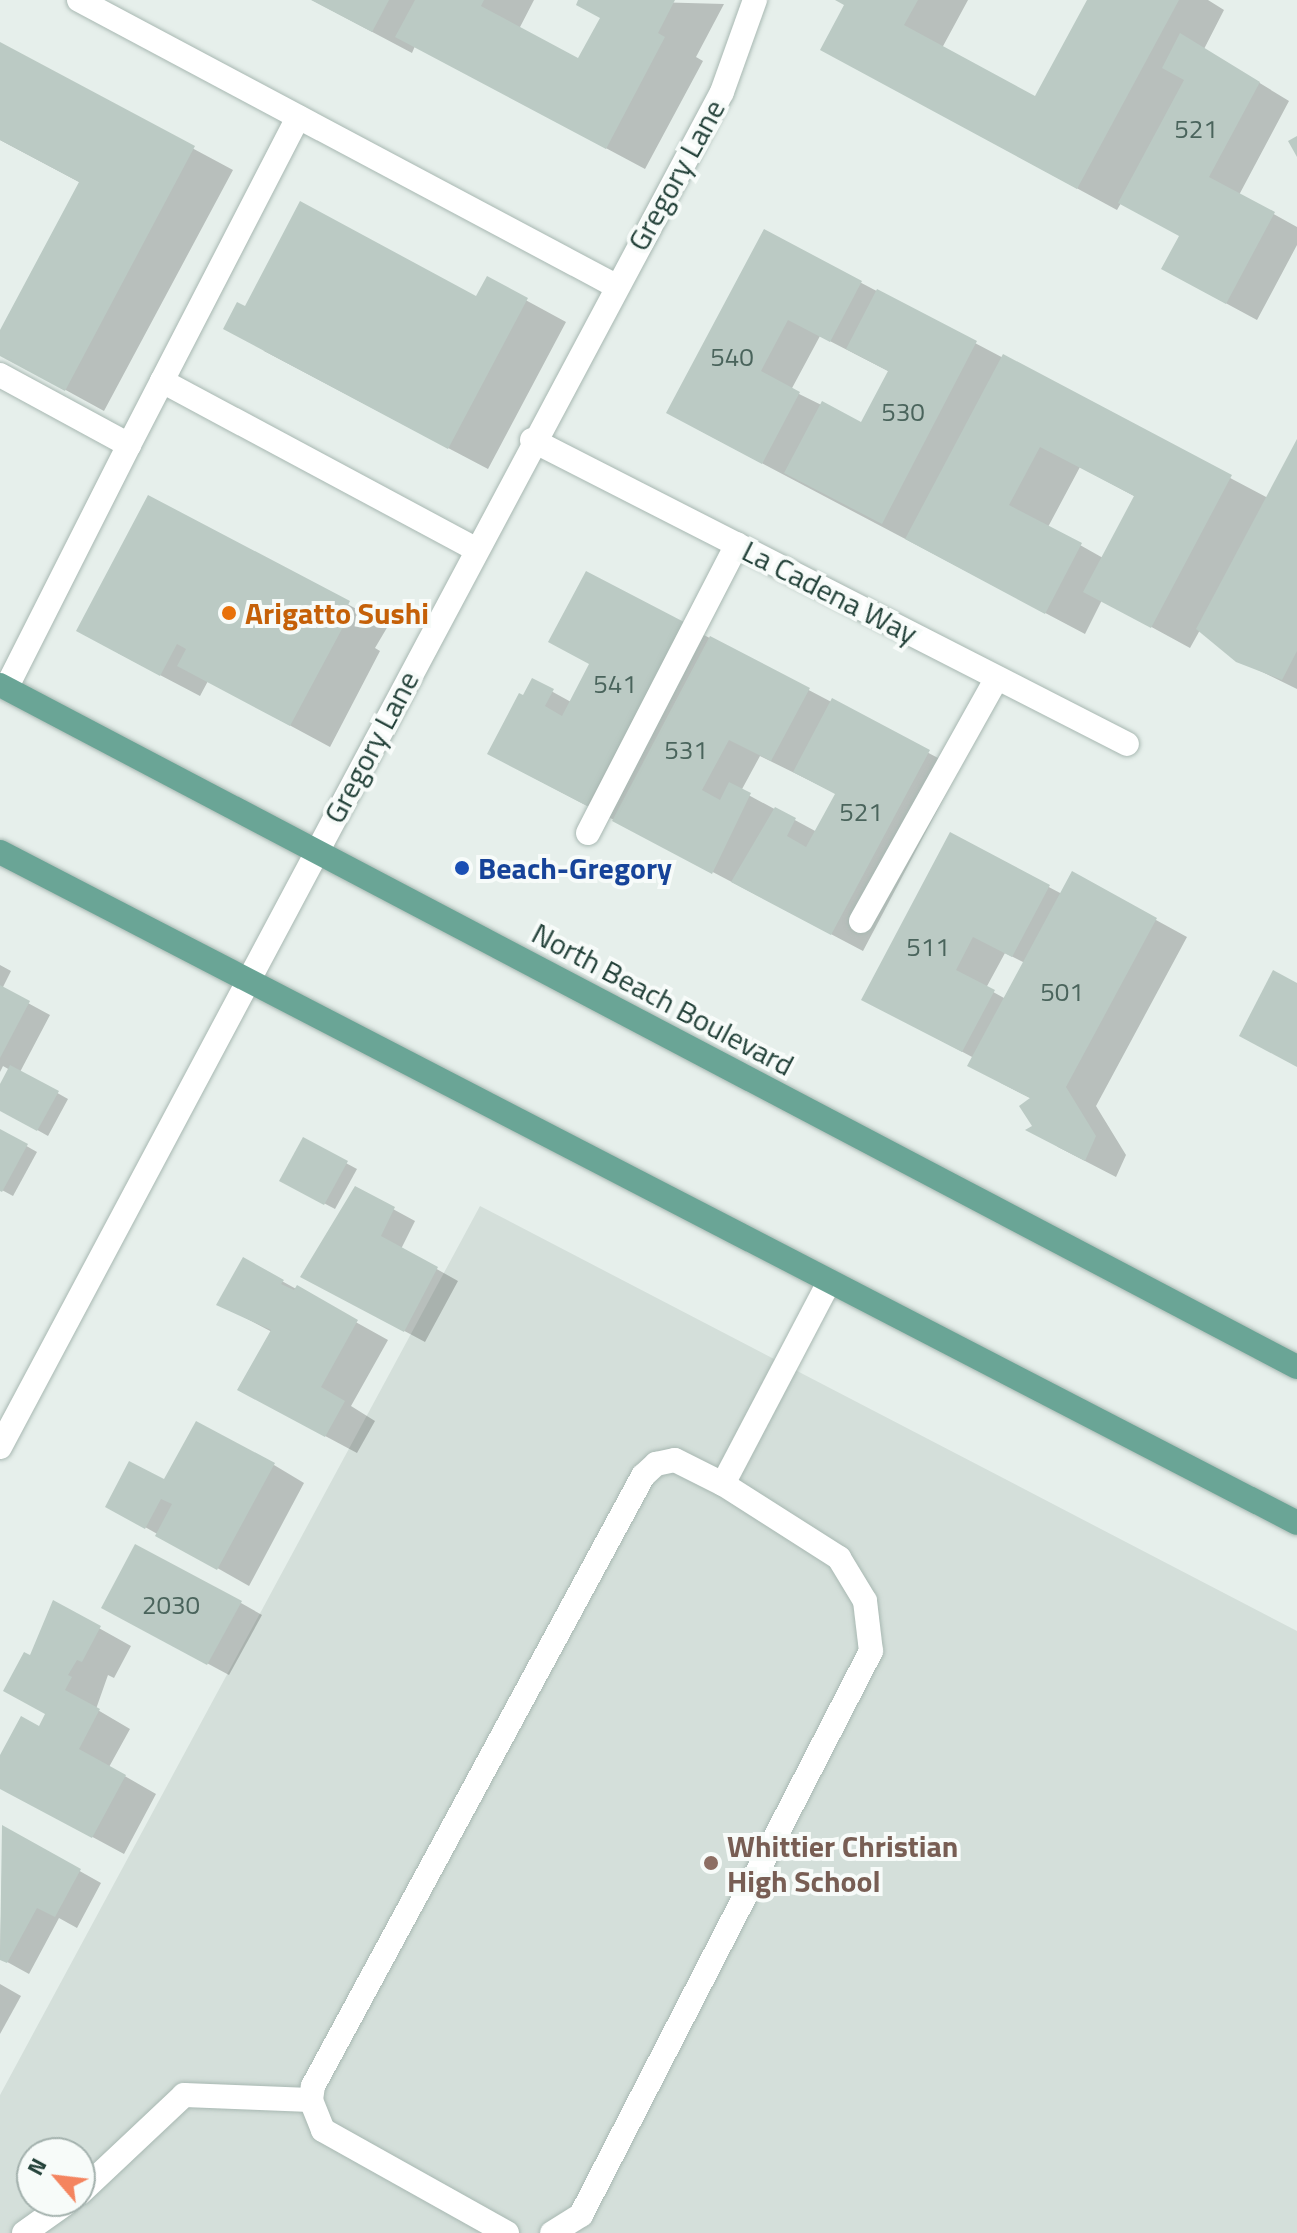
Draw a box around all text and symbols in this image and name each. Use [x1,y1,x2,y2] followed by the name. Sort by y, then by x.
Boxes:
[620,93,732,257] street label: Gregory Lane
[1174,113,1218,145] house number: 521
[710,341,754,373] house number: 540
[881,396,925,428] house number: 530
[736,532,924,652] street label: La Cadena Way
[245,595,429,631] place label: Arigatto Sushi
[220,604,238,622] marker: Arigatto Sushi
[316,665,426,829] street label: Gregory Lane
[593,668,637,700] house number: 541
[664,734,708,766] house number: 531
[839,796,883,828] house number: 521
[478,850,672,886] place label: Beach-Gregory
[453,859,471,877] marker: Beach-Gregory
[526,915,800,1083] street label: North Beach Boulevard
[906,931,950,963] house number: 511
[1040,976,1084,1008] house number: 501
[142,1589,200,1621] house number: 2030
[727,1828,958,1898] place label: Whittier Christian High School
[702,1854,720,1872] marker: Whittier Christian High School
[16,2137,96,2217] north arrow
[18,2152,55,2181] text: N

